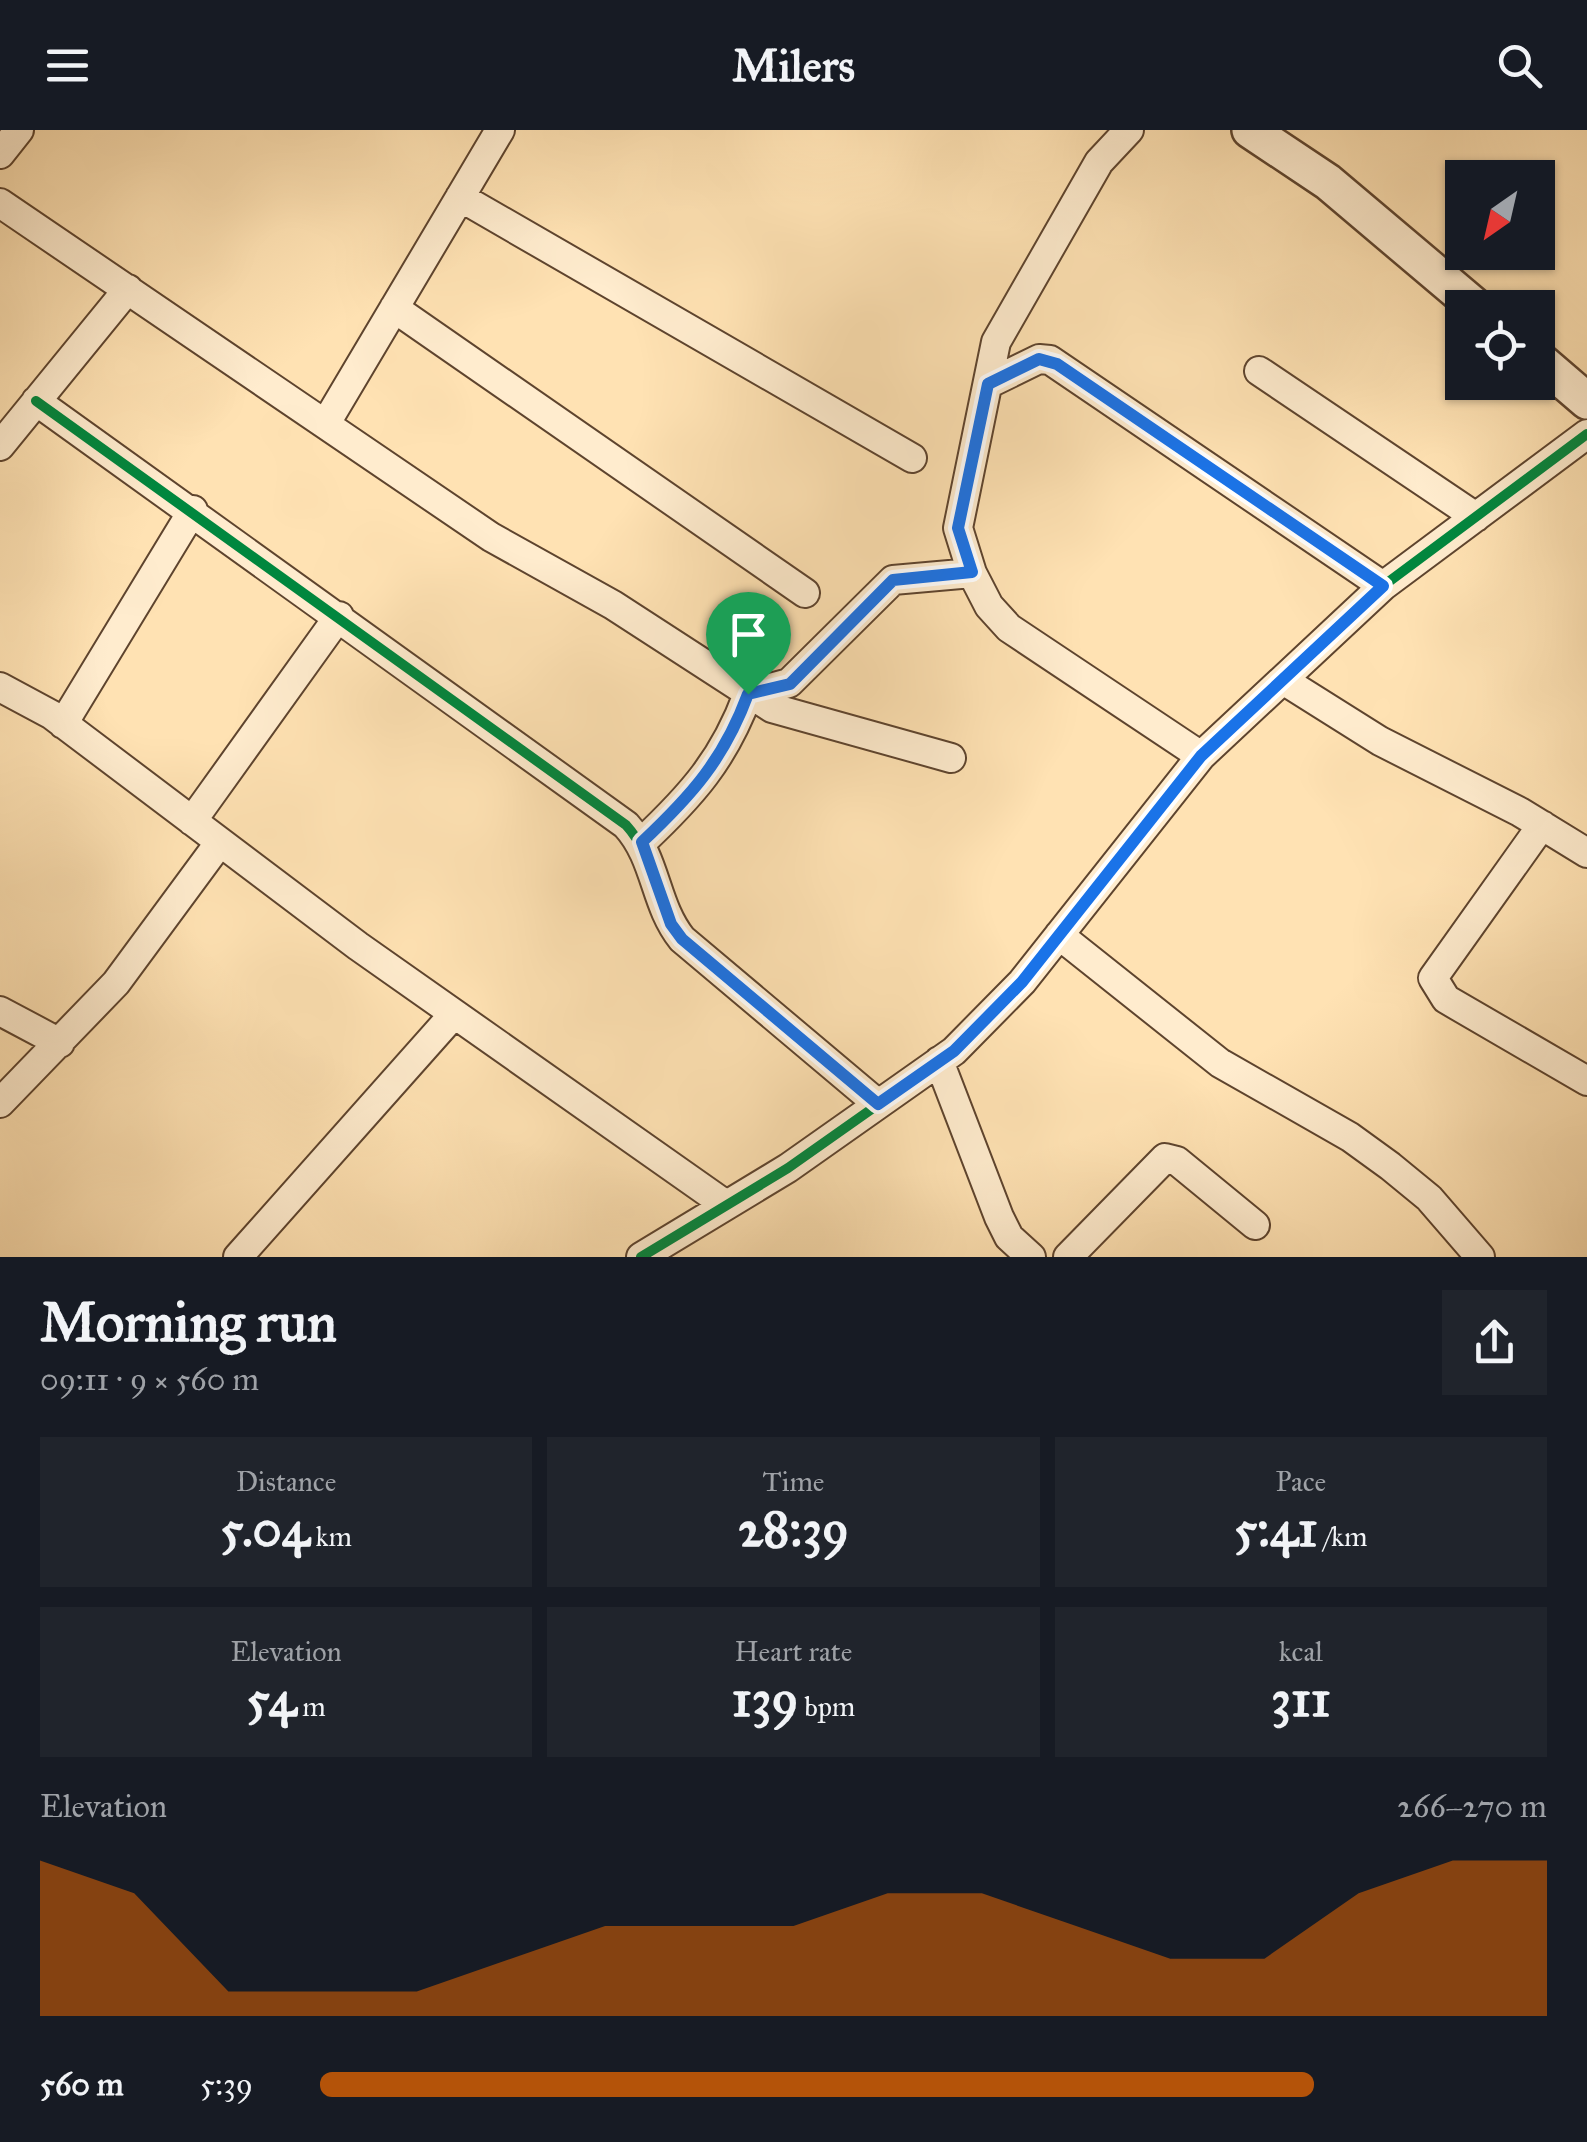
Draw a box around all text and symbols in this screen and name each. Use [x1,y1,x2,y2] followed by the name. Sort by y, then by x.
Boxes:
[40,38,95,93] icon: menu
[732,38,855,93] text: Milers
[1492,38,1547,93] icon: search
[1445,160,1555,270] north arrow
[1445,160,1555,400] map controls
[1445,290,1555,400] button: locate
[706,592,791,695] pin
[721,607,776,662] icon: arrive
[40,1289,337,1356] text: Morning run
[1442,1290,1547,1395] button: share
[40,1360,259,1399] text: 09:11 · 9 × 560 m
[236,1464,336,1499] text: Distance
[762,1464,824,1499] text: Time
[1275,1464,1326,1499] text: Pace
[220,1499,310,1560] text: 5.04
[738,1499,849,1560] text: 28:39
[1234,1499,1318,1560] text: 5:41
[310,1519,352,1554] text: km
[1318,1519,1368,1554] text: /km
[231,1634,342,1669] text: Elevation
[735,1634,852,1669] text: Heart rate
[1279,1634,1323,1669] text: kcal
[246,1669,296,1730] text: 54
[732,1669,798,1730] text: 139
[1271,1669,1331,1730] text: 311
[296,1689,326,1724] text: m
[798,1689,855,1724] text: bpm
[40,1787,167,1826] text: Elevation
[1397,1787,1547,1826] text: 266–270 m
[40,2065,124,2104] text: 560 m
[200,2065,253,2104] text: 5:39

